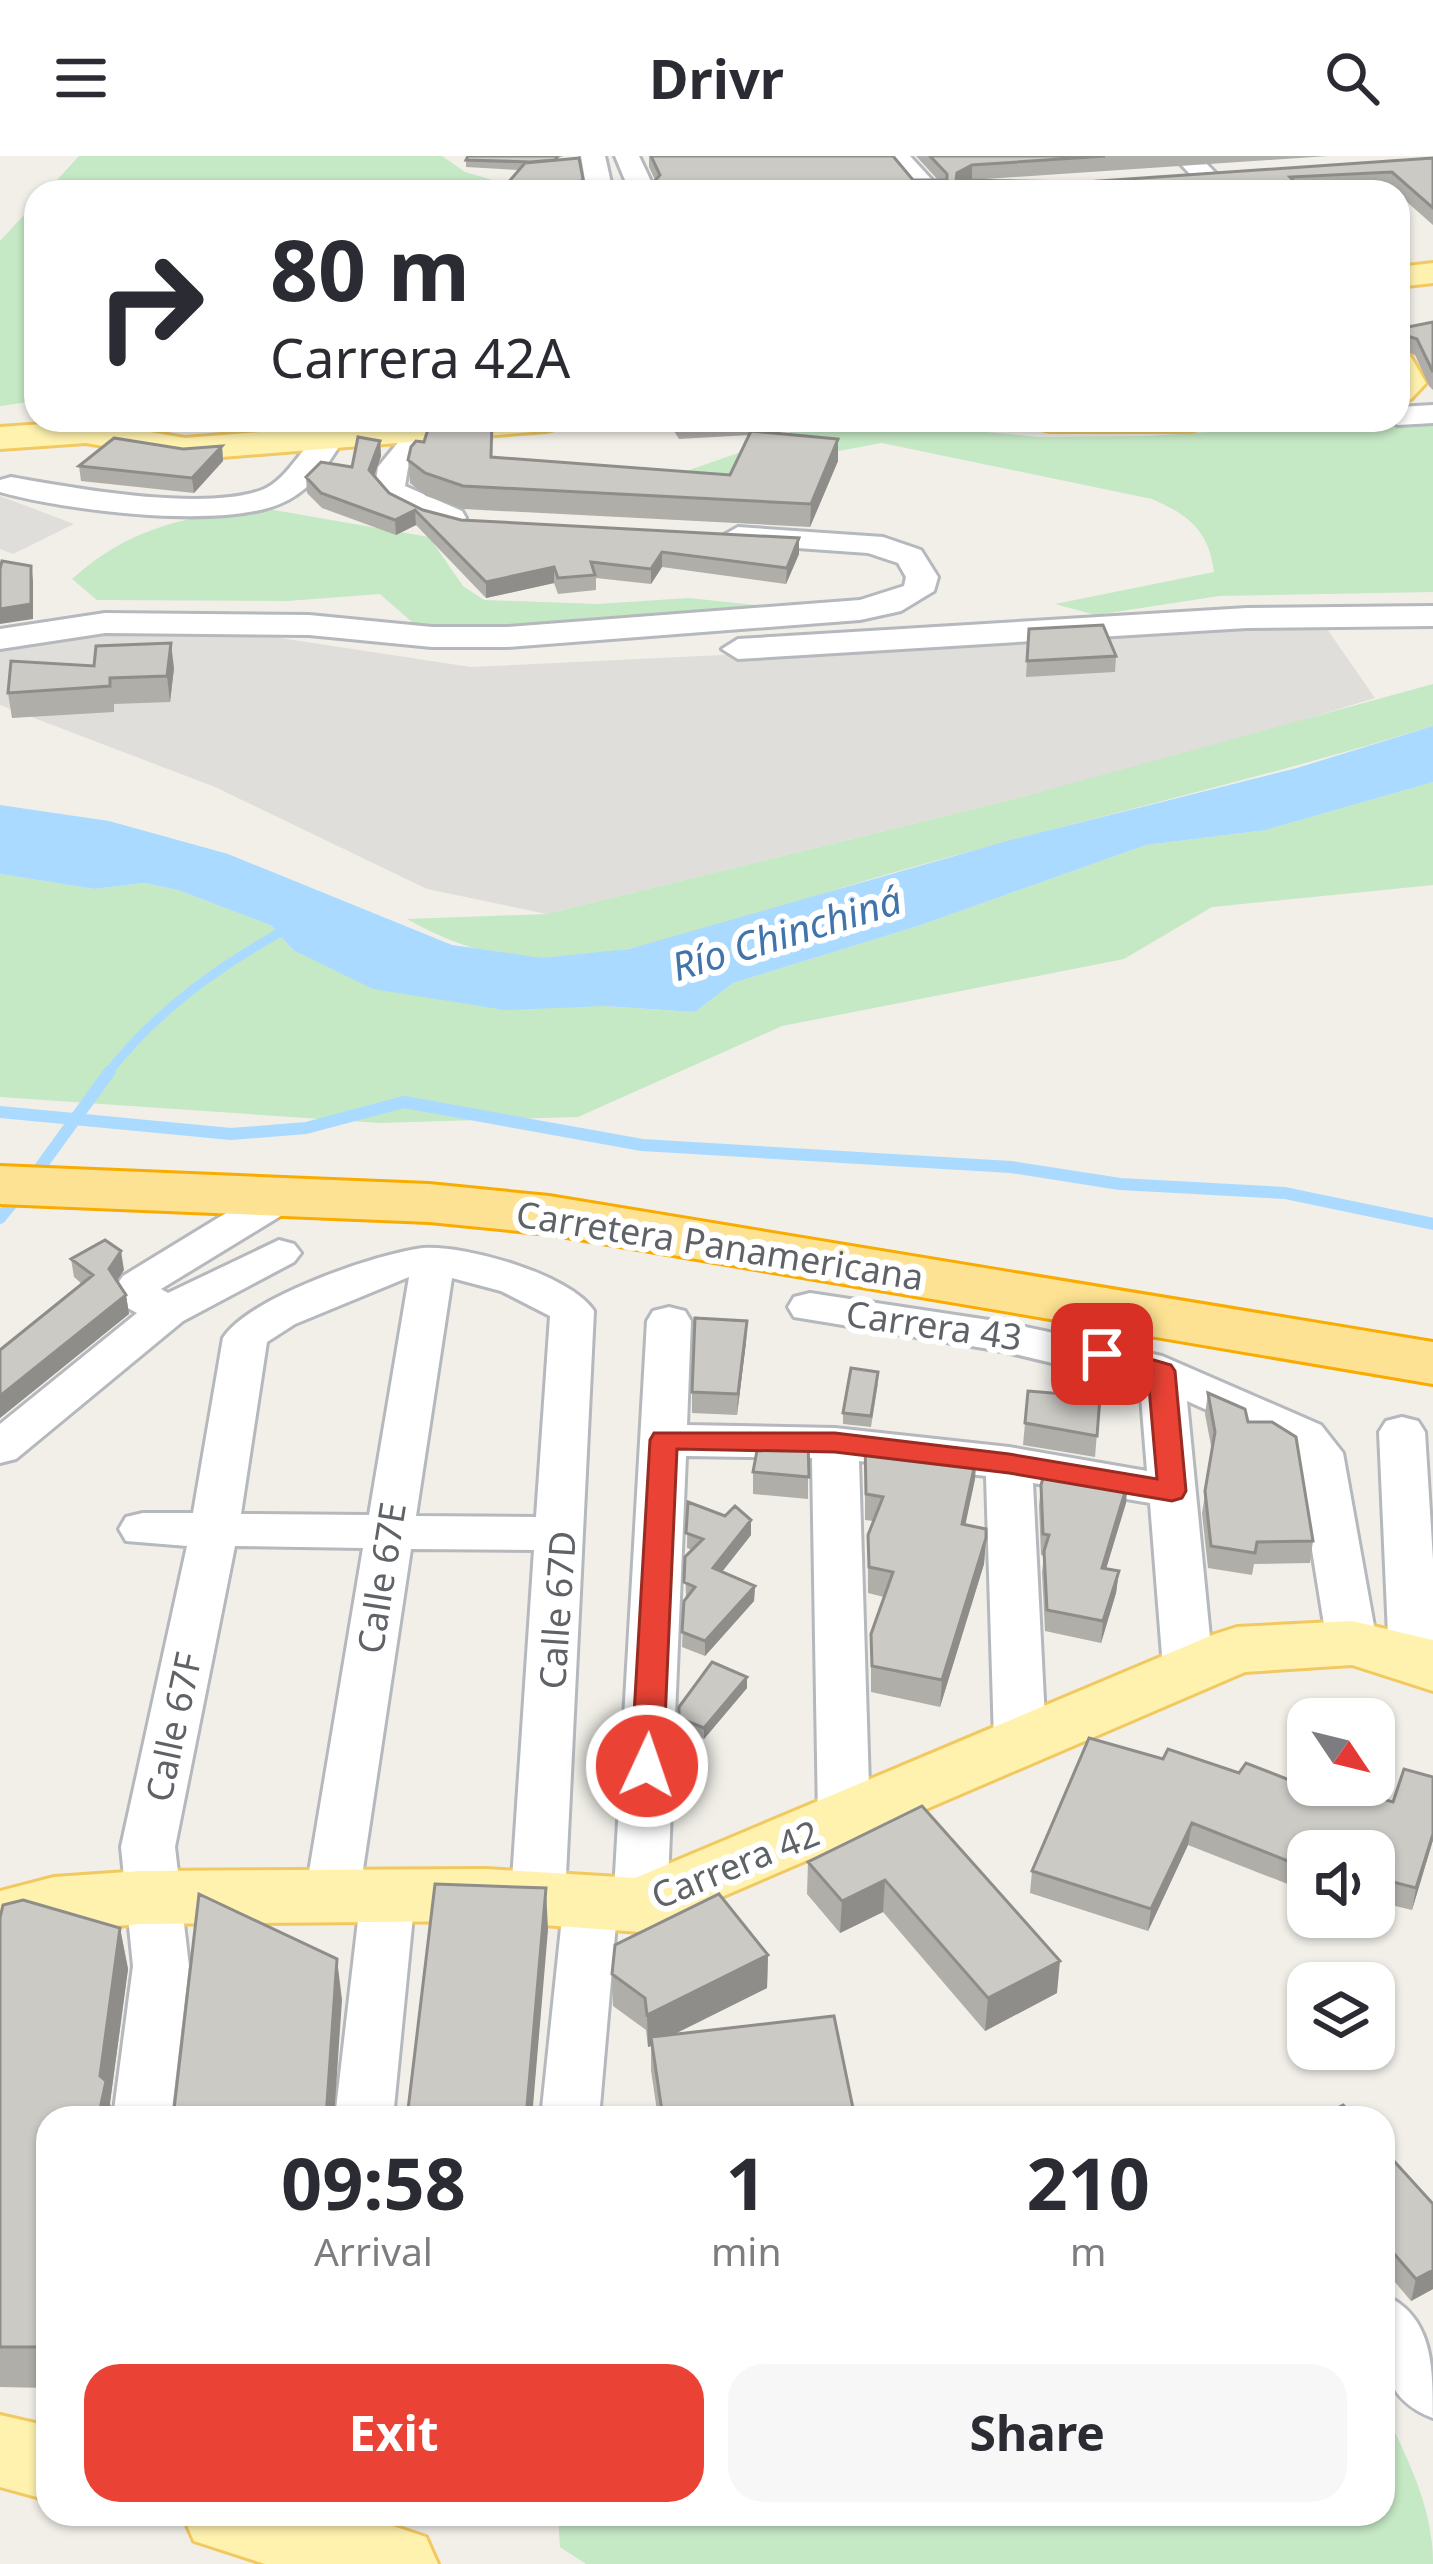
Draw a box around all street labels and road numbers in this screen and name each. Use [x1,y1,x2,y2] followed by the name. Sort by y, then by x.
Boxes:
[513,1189,927,1301] street label: Carretera Panamericana
[843,1288,1025,1362] street label: Carrera 43
[345,1499,417,1657] street label: Calle 67E
[527,1529,587,1691] street label: Calle 67D
[133,1648,213,1806] street label: Calle 67F
[644,1808,826,1920] street label: Carrera 42

